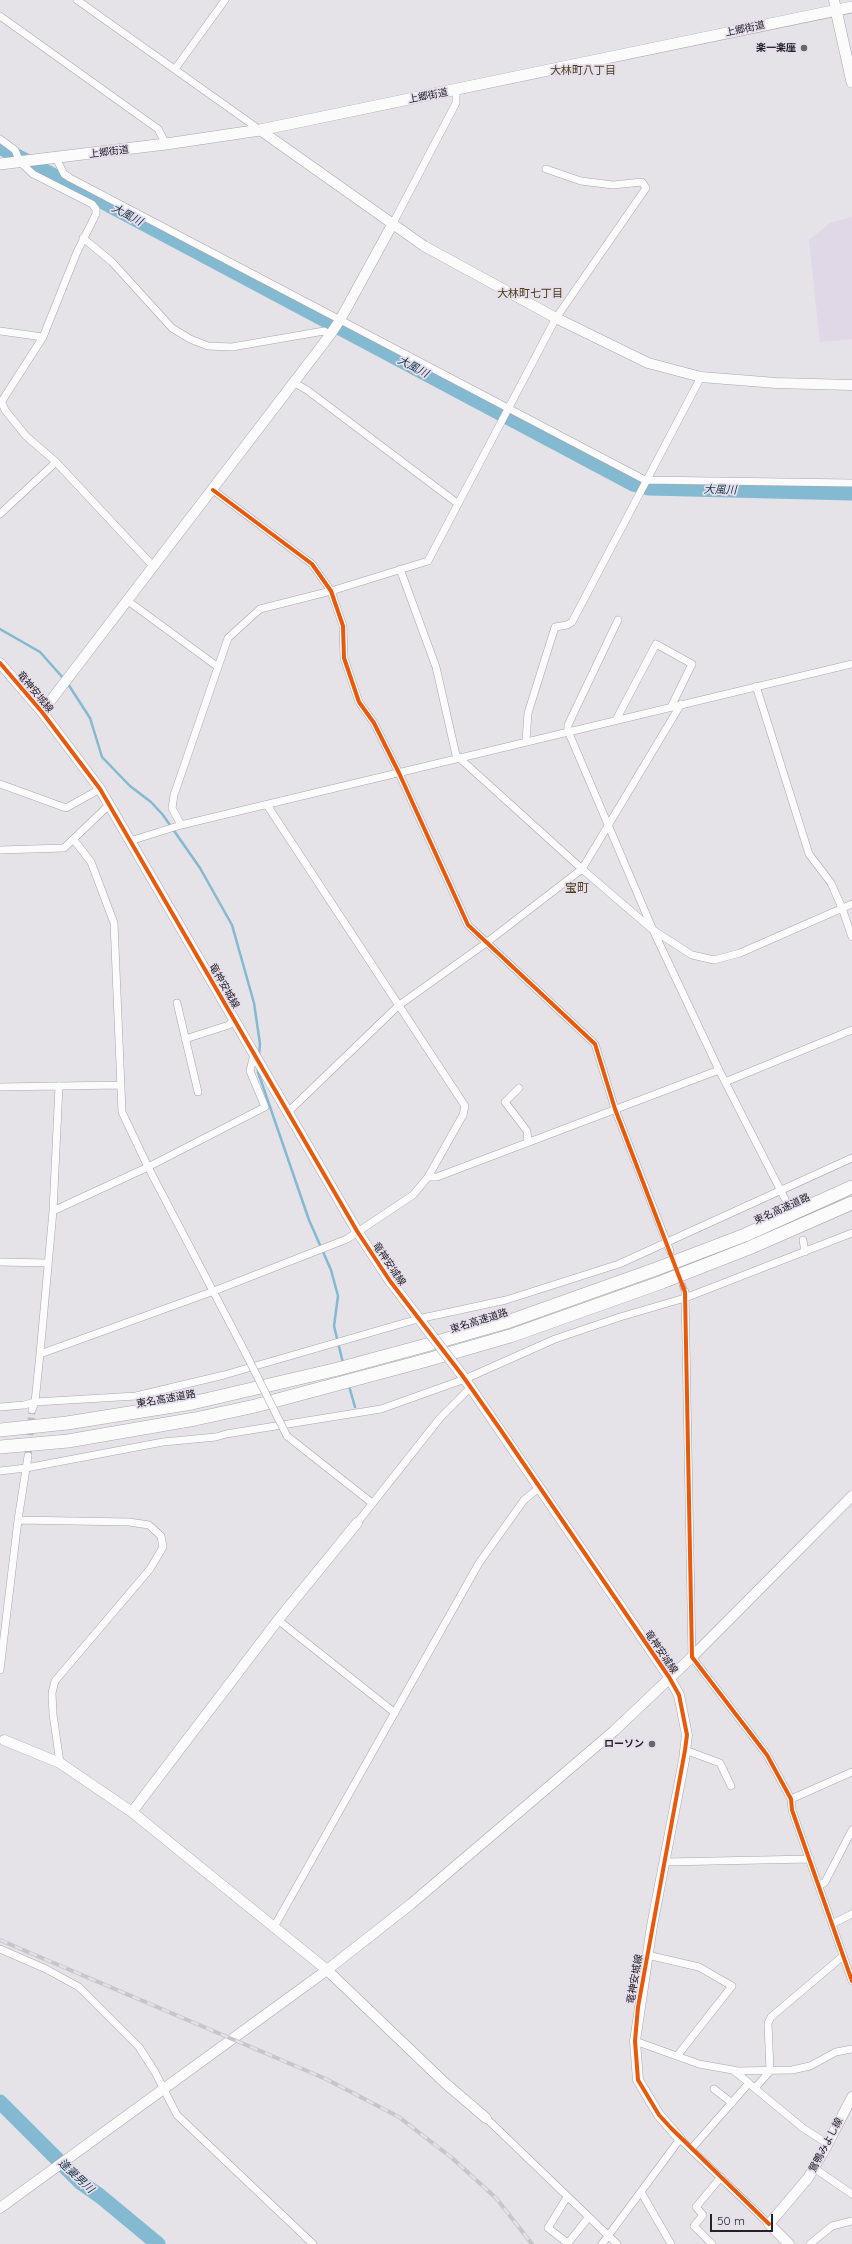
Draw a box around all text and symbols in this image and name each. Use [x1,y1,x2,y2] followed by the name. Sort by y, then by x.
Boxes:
[724,19,766,39] street label: 上郷街道
[756,42,796,54] place label: 楽一楽座
[799,43,809,53] marker: 楽一楽座
[550,64,616,78] district label: 大林町八丁目
[407,86,449,106] street label: 上郷街道
[88,144,130,160] street label: 上郷街道
[109,201,145,229] water label: 大風川
[497,287,563,301] district label: 大林町七丁目
[395,353,431,381] water label: 大風川
[703,483,737,497] water label: 大風川
[14,669,56,715] street label: 竜神安城線
[565,881,589,895] district label: 宝町
[206,961,242,1011] street label: 竜神安城線
[752,1191,812,1227] street label: 東名高速道路
[370,1240,408,1288] street label: 竜神安城線
[449,1306,509,1336] street label: 東名高速道路
[135,1388,197,1410] street label: 東名高速道路
[642,1628,680,1676] street label: 竜神安城線
[604,1738,644,1750] place label: ローソン
[647,1739,657,1749] marker: ローソン
[625,1953,645,2005] street label: 竜神安城線
[807,2116,845,2174] street label: 鴛鴨みよし線
[55,2156,97,2196] water label: 逢妻男川
[712,2206,775,2232] scale bar
[717,2213,745,2228] text: 50 m

